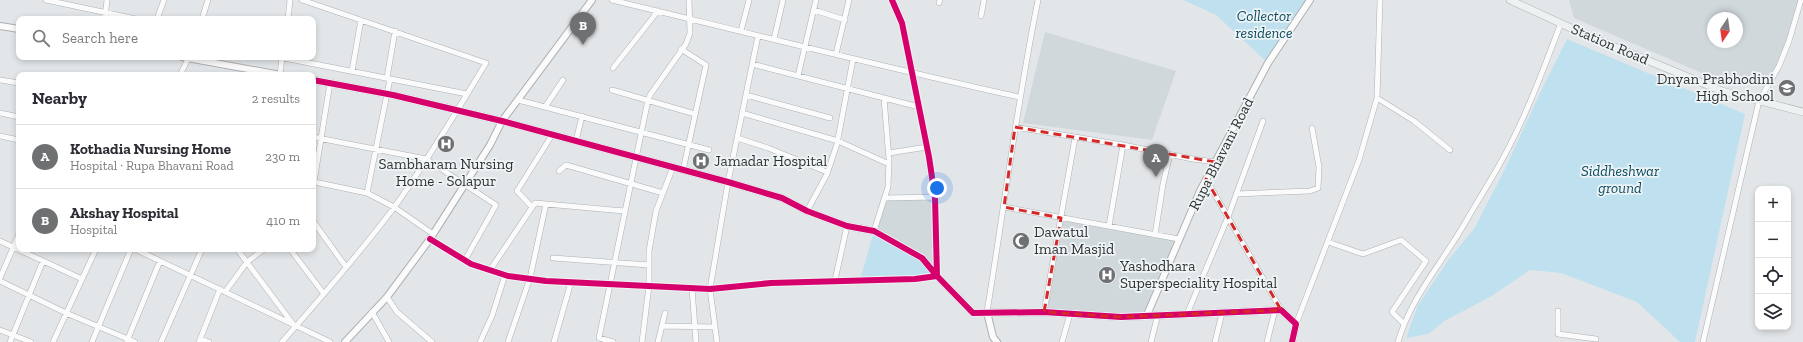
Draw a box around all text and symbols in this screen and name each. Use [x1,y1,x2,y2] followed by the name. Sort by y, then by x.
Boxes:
[1235,7,1292,42] park label: Collector residence
[570,12,596,45] pin: B
[1707,12,1743,48] north arrow
[16,16,316,60] search box
[1569,20,1652,69] street label: Station Road
[30,27,52,49] icon: search
[62,29,138,47] text: Search here
[1657,70,1774,105] place label: Dnyan Prabhodini High School
[1777,78,1797,98] school or university icon: Dnyan Prabhodini High School
[32,88,87,108] text: Nearby
[252,91,300,106] text: 2 results
[1185,94,1258,213] street label: Rupa Bhavani Road
[436,134,456,154] hospital icon: Sambharam Nursing Home - Solapur
[70,140,231,158] text: Kothadia Nursing Home
[1143,144,1169,177] pin: A
[41,149,49,164] text: A
[265,149,300,164] text: 230 m
[691,151,711,171] hospital icon: Jamadar Hospital
[714,152,827,170] place label: Jamadar Hospital
[379,155,513,190] place label: Sambharam Nursing Home - Solapur
[70,158,234,173] text: Hospital · Rupa Bhavani Road
[1581,162,1660,197] park label: Siddheshwar ground
[927,178,947,198] your location
[1755,186,1791,330] map controls
[1755,186,1791,222] button: +
[70,204,179,222] text: Akshay Hospital
[41,213,49,228] text: B
[266,213,300,228] text: 410 m
[70,222,117,237] text: Hospital
[1755,222,1791,258] button: −
[1034,223,1115,258] place label: Dawatul Iman Masjid
[1011,231,1031,251] mosque icon: Dawatul Iman Masjid
[1119,257,1277,292] place label: Yashodhara Superspeciality Hospital
[1755,258,1791,294] button: locate
[1097,265,1117,285] hospital icon: Yashodhara Superspeciality Hospital
[1755,294,1791,330] button: layers

